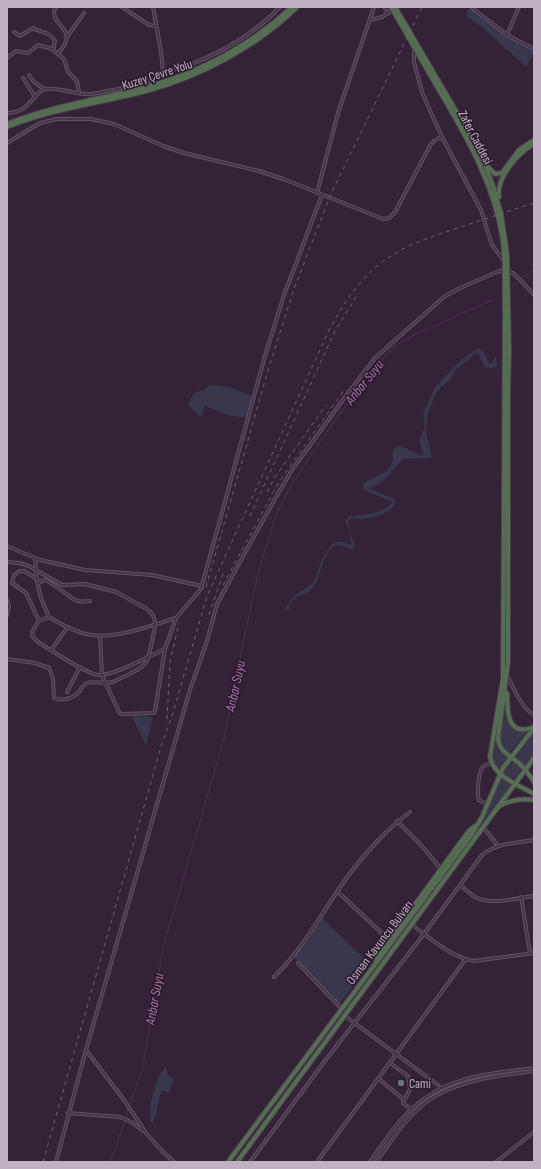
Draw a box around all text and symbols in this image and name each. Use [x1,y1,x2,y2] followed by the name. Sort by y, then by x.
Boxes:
[120,56,195,94] street label: Kuzey Çevre Yolu
[454,108,496,167] street label: Zafer Caddesi
[341,357,388,409] water label: Anbar Suyu
[222,659,249,714] water label: Anbar Suyu
[343,897,417,988] street label: Osman Kavuncu Bulvarı
[141,972,167,1027] water label: Anbar Suyu
[409,1076,431,1092] place label: Cami
[396,1078,406,1088] marker: Cami

